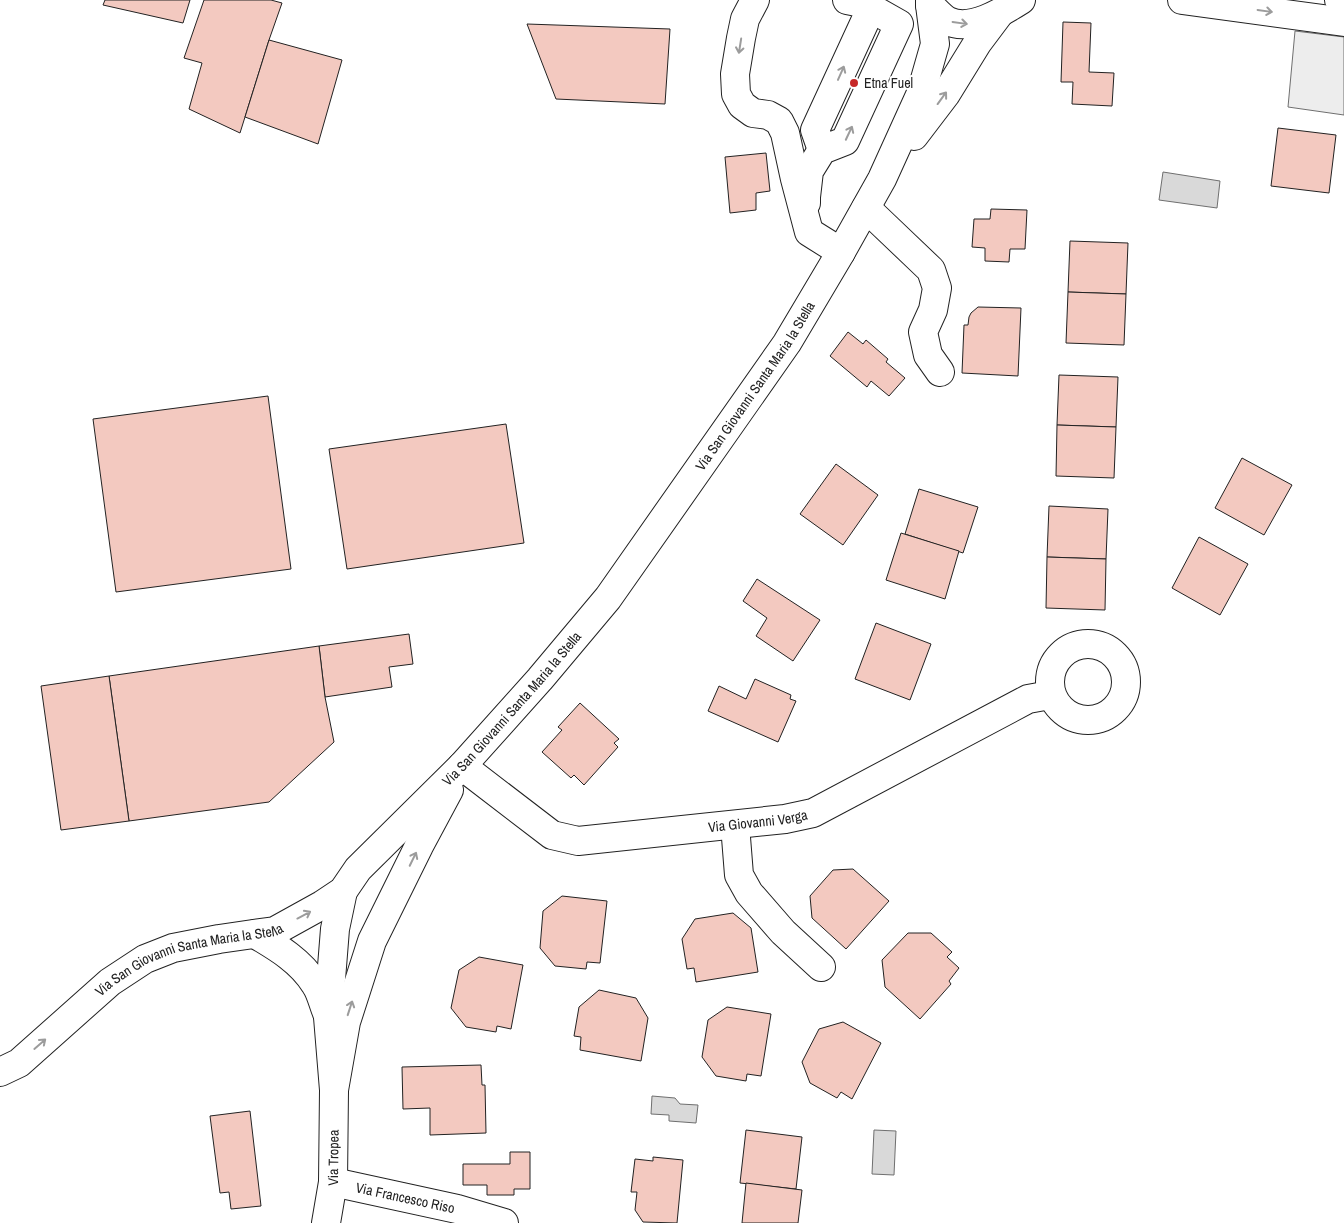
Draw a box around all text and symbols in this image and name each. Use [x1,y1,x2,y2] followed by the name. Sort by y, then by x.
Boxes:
[1256,6,1272,16] one-way arrow
[951,18,967,28] one-way arrow
[734,37,744,53] one-way arrow
[837,66,847,81] one-way arrow
[864,74,913,92] place label: Etna Fuel
[848,77,860,89] marker: Etna Fuel
[937,91,947,105] one-way arrow
[844,126,854,141] one-way arrow
[691,298,819,474] street label: Via San Giovanni Santa Maria la Stella
[438,627,585,790] street label: Via San Giovanni Santa Maria la Stella
[707,805,810,836] street label: Via Giovanni Verga
[409,852,418,867] one-way arrow
[296,910,311,919] one-way arrow
[91,919,287,1000] street label: Via San Giovanni Santa Maria la Stella
[346,1001,355,1017] one-way arrow
[33,1039,46,1050] one-way arrow
[324,1129,343,1186] street label: Via Tropea
[354,1178,456,1217] street label: Via Francesco Riso

